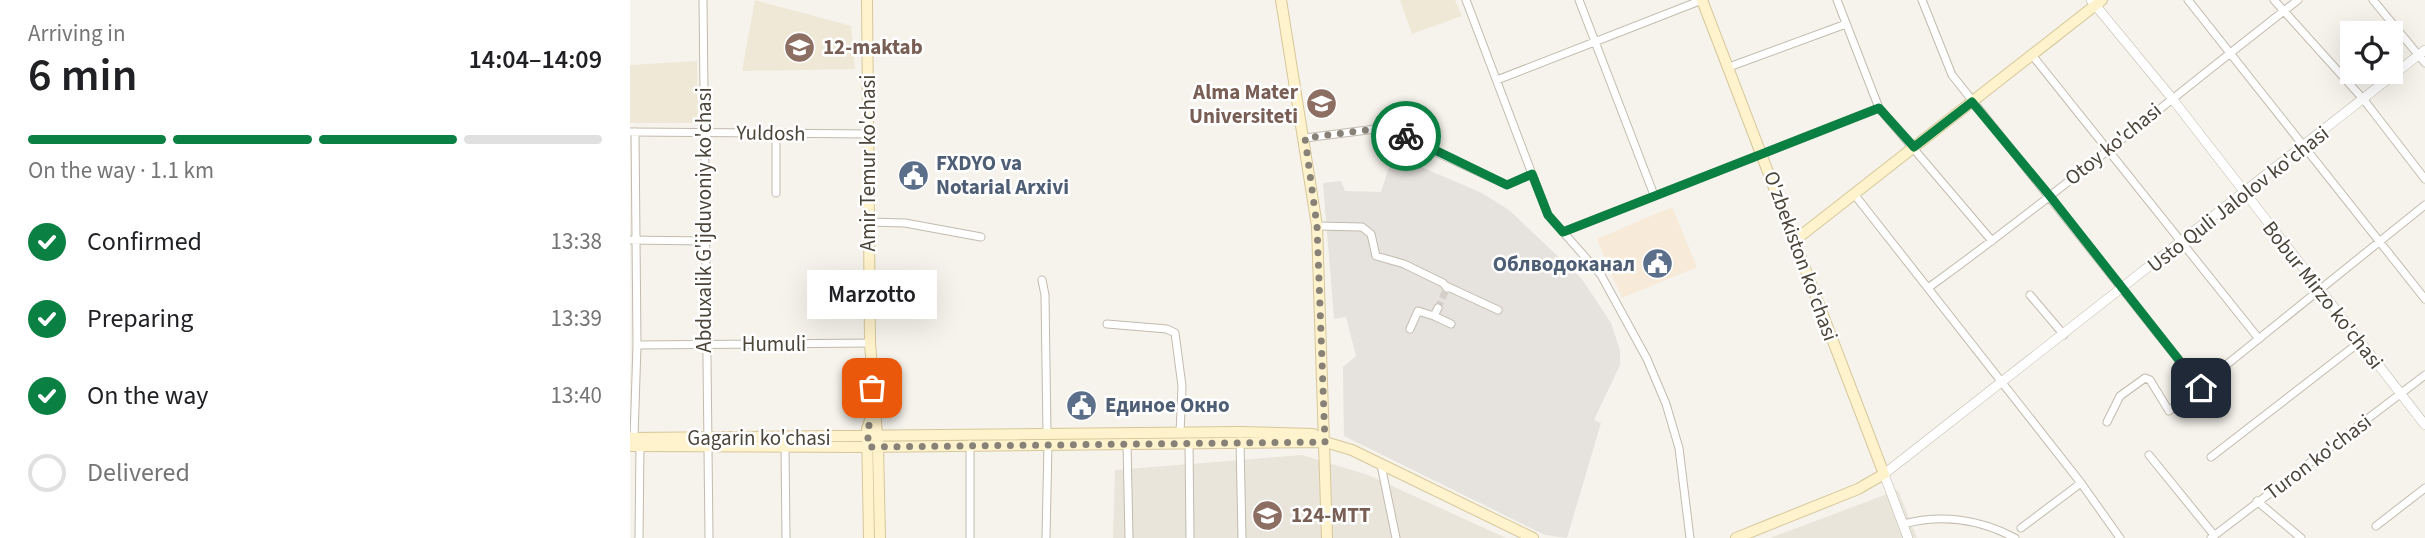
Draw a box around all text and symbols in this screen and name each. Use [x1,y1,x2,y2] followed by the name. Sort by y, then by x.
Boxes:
[28,17,126,50] text: Arriving in
[2340,21,2403,84] map controls
[2340,21,2403,84] button: locate
[783,30,817,64] school or university icon: 12-maktab
[823,32,923,62] place label: 12-maktab
[469,41,602,78] text: 14:04–14:09
[28,43,137,108] text: 6 min
[853,74,883,252] street label: Amir Temur ko'chasi
[1189,77,1299,131] place label: Alma Mater Universiteti
[689,87,719,353] street label: Abduxalik G'ijduvoniy ko'chasi
[1304,87,1338,121] school or university icon: Alma Mater Universiteti
[2058,96,2168,192] street label: Otoy ko'chasi
[1371,101,1441,171] courier
[735,117,806,149] street label: Yuldosh
[1387,117,1425,155] icon: bike
[2141,118,2335,280] street label: Usto Quli Jalolov ko'chasi
[936,148,1069,202] place label: FXDYO va Notarial Arxivi
[28,154,214,187] text: On the way · 1.1 km
[896,158,930,192] public building icon: FXDYO va Notarial Arxivi
[1756,167,1846,345] street label: O'zbekiston ko'chasi
[2255,214,2391,376] street label: Bobur Mirzo ko'chasi
[28,223,66,261] icon: check
[87,223,202,260] text: Confirmed
[551,225,602,258] text: 13:38
[1641,247,1675,281] public building icon: Облводоканал
[1493,249,1635,279] place label: Облводоканал
[807,269,937,318] callout: Marzotto
[828,278,916,311] text: Marzotto
[28,300,66,338] icon: check
[87,300,193,337] text: Preparing
[551,302,602,335] text: 13:39
[742,329,806,359] street label: Humuli
[842,358,902,418] pin
[2171,358,2231,418] pin
[853,369,891,407] icon: bag
[2182,369,2220,407] icon: home
[28,377,66,415] icon: check
[87,377,208,414] text: On the way
[551,379,602,412] text: 13:40
[1065,388,1099,422] public building icon: Единое Окно
[1105,390,1230,420] place label: Единое Окно
[2258,407,2378,507] street label: Turon ko'chasi
[687,423,831,453] street label: Gagarin ko'chasi
[87,454,190,491] text: Delivered
[1251,498,1285,532] school or university icon: 124-MTT
[1291,500,1371,530] place label: 124-MTT

